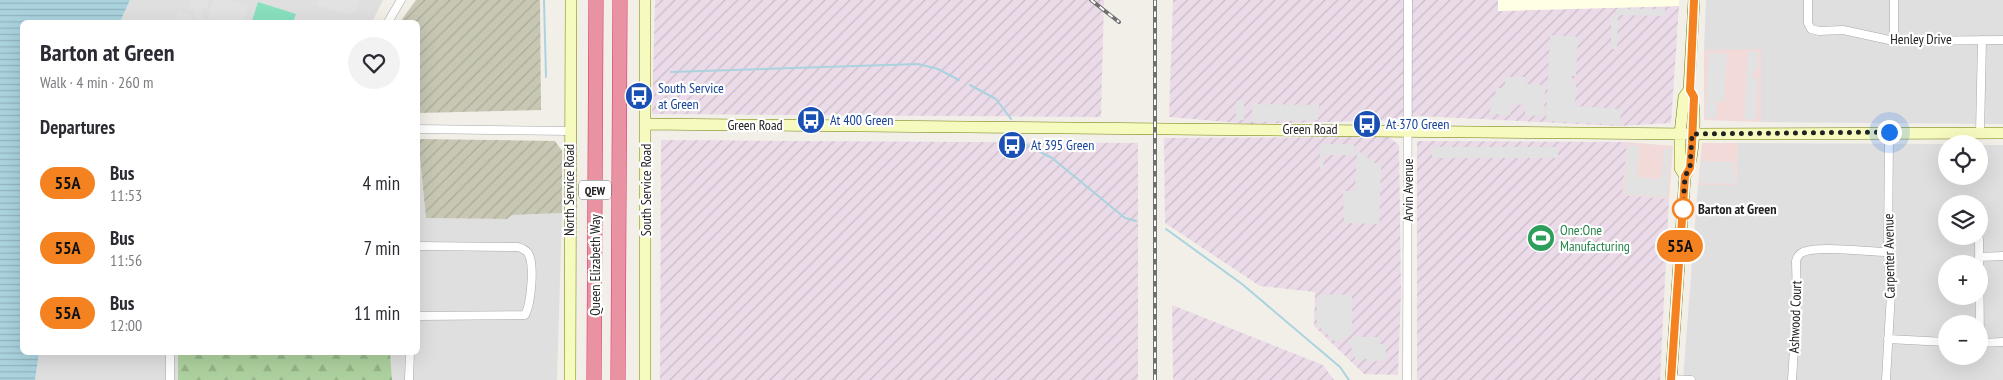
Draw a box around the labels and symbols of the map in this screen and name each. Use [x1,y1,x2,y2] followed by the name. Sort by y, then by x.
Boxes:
[1890,30,1952,48] street label: Henley Drive
[658,79,724,113] place label: South Service at Green
[624,81,654,111] bus stop icon: South Service at Green
[796,105,826,135] bus stop icon: At 400 Green
[1352,109,1382,139] bus stop icon: At 370 Green
[830,111,893,129] place label: At 400 Green
[1386,115,1449,133] place label: At 370 Green
[727,116,783,134] street label: Green Road
[1282,120,1338,138] street label: Green Road
[1877,120,1902,145] your location
[997,130,1027,160] bus stop icon: At 395 Green
[1031,136,1094,154] place label: At 395 Green
[560,144,578,236] street label: North Service Road
[637,144,655,236] street label: South Service Road
[1399,158,1417,222] street label: Arvin Avenue
[579,180,611,200] road number: QEW
[1672,198,1694,220] marker: Barton at Green
[1698,200,1777,218] place label: Barton at Green
[586,213,604,316] street label: Queen Elizabeth Way
[1879,213,1899,299] street label: Carpenter Avenue
[1560,221,1630,255] place label: One:One Manufacturing
[1526,223,1556,253] sports icon: One:One Manufacturing
[1651,230,1709,262] line badge: 55A
[1785,280,1805,354] street label: Ashwood Court

